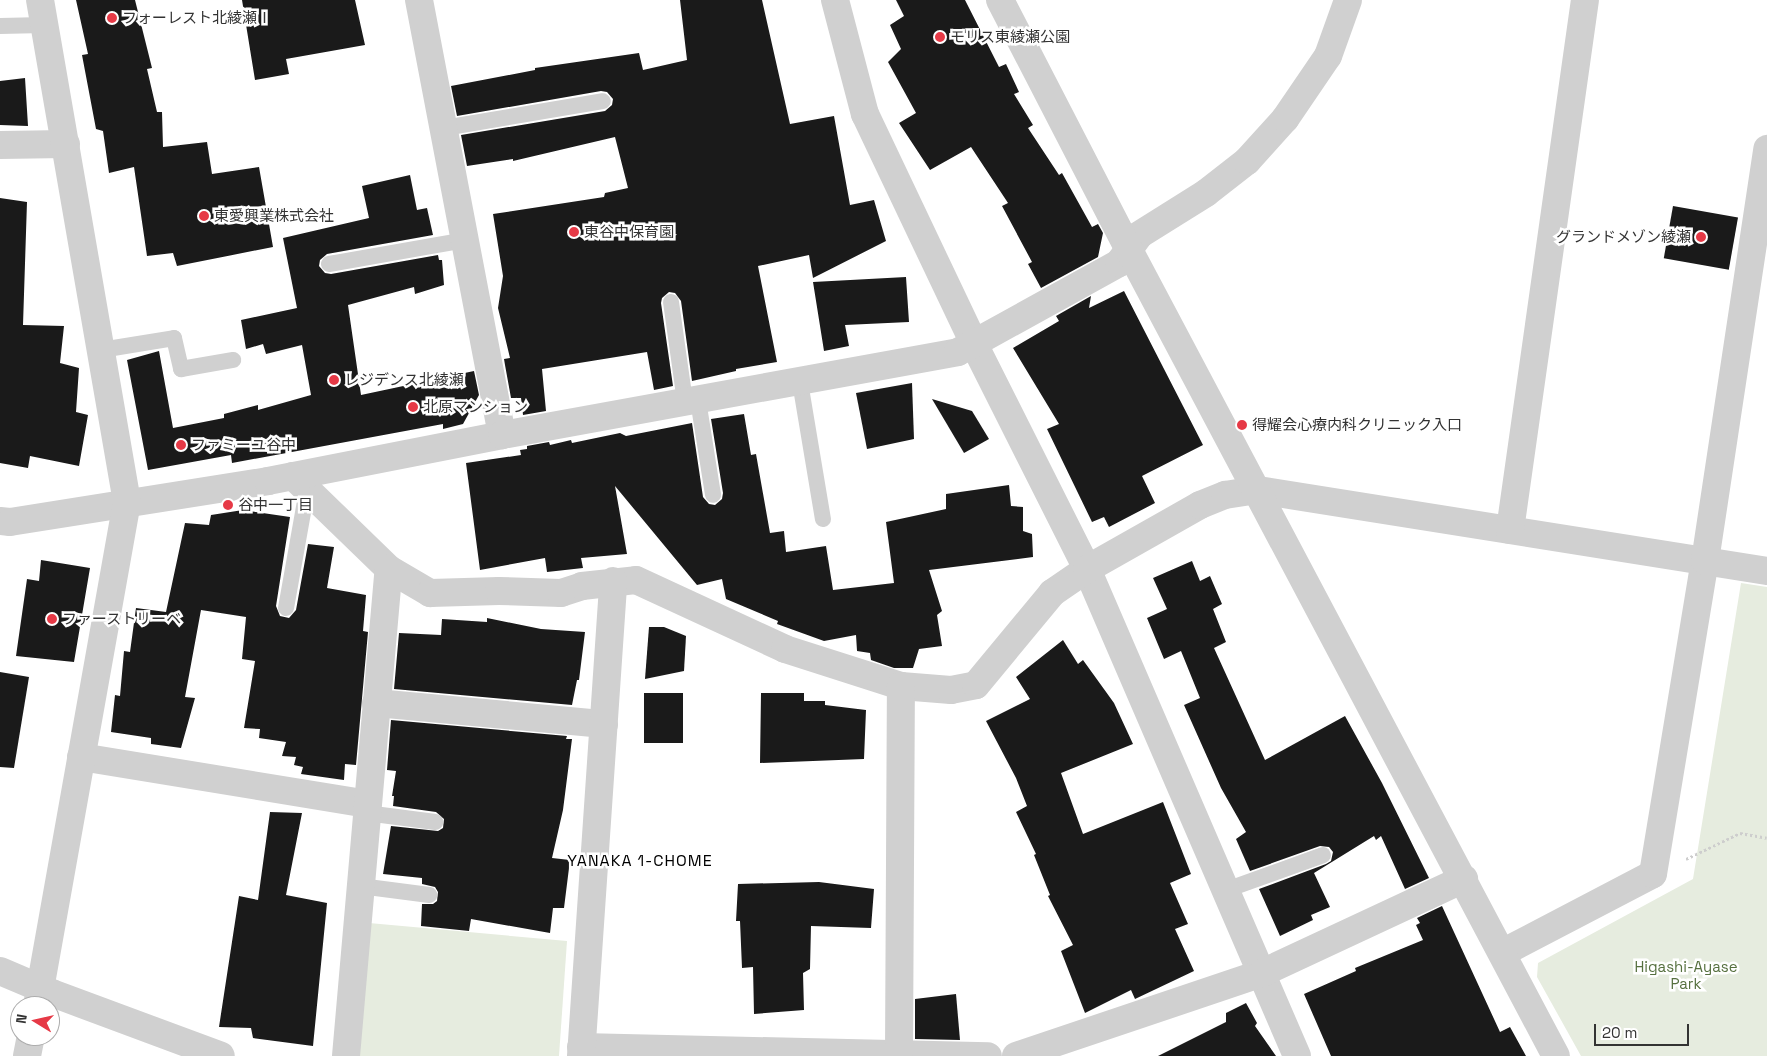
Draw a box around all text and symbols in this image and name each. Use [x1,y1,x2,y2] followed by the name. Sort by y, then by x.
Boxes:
[122,9,272,27] place label: フォーレスト北綾瀬Ⅰ
[106,12,118,24] marker: フォーレスト北綾瀬Ⅰ
[950,28,1070,46] place label: モリス東綾瀬公園
[934,31,946,43] marker: モリス東綾瀬公園
[214,207,334,225] place label: 東愛興業株式会社
[198,210,210,222] marker: 東愛興業株式会社
[584,223,674,241] place label: 東谷中保育園
[568,226,580,238] marker: 東谷中保育園
[1556,228,1691,246] place label: グランドメゾン綾瀬
[1695,231,1707,243] marker: グランドメゾン綾瀬
[344,371,464,389] place label: レジデンス北綾瀬
[328,374,340,386] marker: レジデンス北綾瀬
[423,398,528,416] place label: 北原マンション
[407,401,419,413] marker: 北原マンション
[1252,416,1462,434] place label: 得耀会心療内科クリニック入口
[1236,419,1248,431] marker: 得耀会心療内科クリニック入口
[191,436,296,454] place label: ファミーユ谷中
[175,439,187,451] marker: ファミーユ谷中
[238,496,313,514] place label: 谷中一丁目
[222,499,234,511] marker: 谷中一丁目
[62,610,182,628] place label: ファーストリーベ
[46,613,58,625] marker: ファーストリーベ
[565,851,715,871] district label: YANAKA 1-CHOME
[1634,957,1738,992] park label: Higashi-Ayase Park
[10,996,60,1046] north arrow
[12,1013,31,1025] text: N
[1597,1014,1692,1046] scale bar
[1602,1023,1637,1042] text: 20 m

